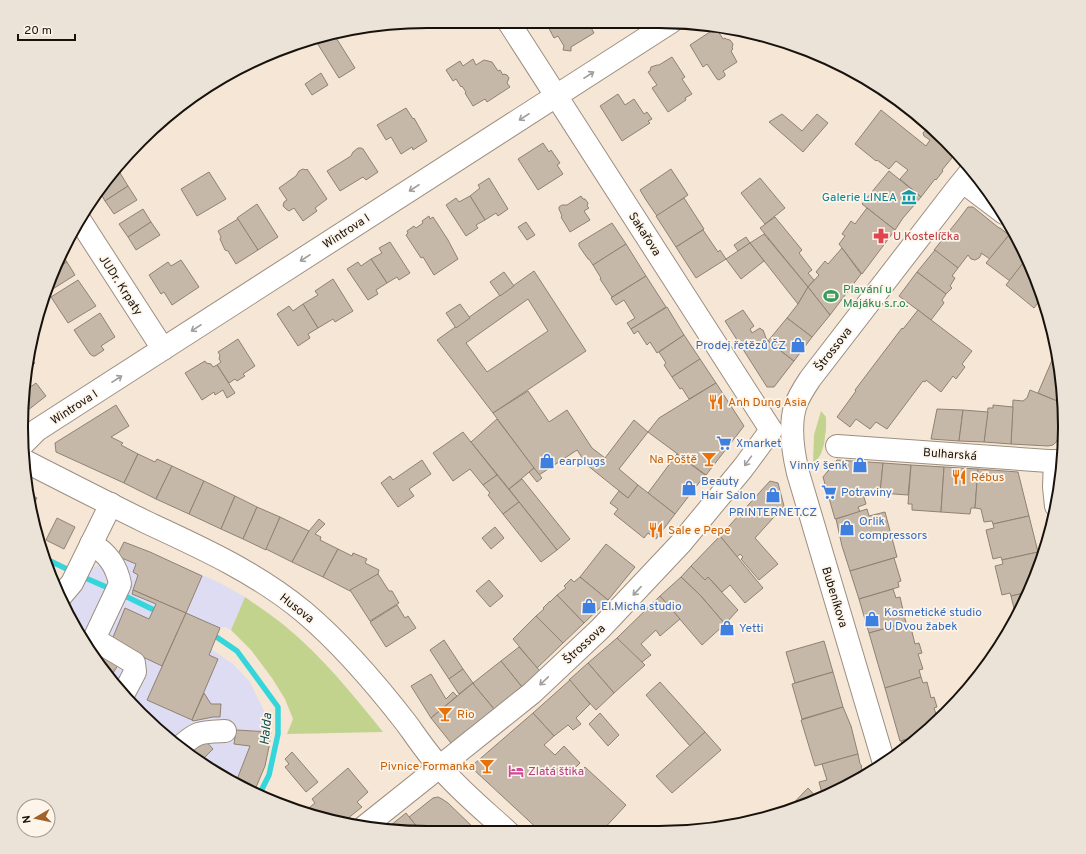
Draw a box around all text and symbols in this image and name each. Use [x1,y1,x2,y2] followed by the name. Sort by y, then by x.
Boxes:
[18,16,75,42] scale bar
[24,23,52,39] text: 20 m
[583,71,594,79] one-way arrow
[518,113,529,121] one-way arrow
[408,184,420,192] one-way arrow
[900,188,918,206] museum icon: Galerie LINEA
[822,190,897,206] place label: Galerie LINEA
[624,210,664,260] street label: Sakařova
[320,211,373,253] street label: Wintrova I
[872,227,890,245] pharmacy icon: U Kostelíčka
[893,229,959,245] place label: U Kostelíčka
[95,252,146,319] street label: JUDr. Krpaty
[300,254,311,262] one-way arrow
[843,282,909,312] place label: Plavání u Majáku s.r.o.
[822,287,840,305] sports icon: Plavání u Majáku s.r.o.
[190,324,201,333] one-way arrow
[811,324,856,375] street label: Štrossova
[789,336,807,354] shop icon: Prodej řetězů ČZ
[696,338,786,354] place label: Prodej řetězů ČZ
[111,375,122,383] one-way arrow
[48,387,101,429] street label: Wintrova I
[707,393,725,411] restaurant icon: Anh Dung Asia
[728,395,807,411] place label: Anh Dung Asia
[715,434,733,452] supermarket icon: Xmarket
[736,436,781,452] place label: Xmarket
[922,445,977,465] street label: Bulharská
[700,450,718,468] bar icon: Na Poště
[538,452,556,470] shop icon: earplugs
[649,452,697,468] place label: Na Poště
[559,454,605,470] place label: earplugs
[744,456,752,467] one-way arrow
[851,456,869,474] shop icon: Vinný šenk
[789,458,848,474] place label: Vinný šenk
[950,468,968,486] restaurant icon: Rébus
[971,470,1004,486] place label: Rébus
[701,474,756,504] place label: Beauty Hair Salon
[680,479,698,497] shop icon: Beauty Hair Salon
[820,483,838,501] supermarket icon: Potraviny
[841,485,892,501] place label: Potraviny
[764,486,782,504] shop icon: PRINTERNET.CZ
[729,505,817,521] place label: PRINTERNET.CZ
[859,514,927,544] place label: Orlik compressors
[838,519,856,537] shop icon: Orlik compressors
[647,521,665,539] restaurant icon: Sale e Pepe
[668,523,731,539] place label: Sale e Pepe
[817,565,851,630] street label: Bubeníkova
[633,585,642,595] one-way arrow
[276,590,317,627] street label: Husova
[580,597,598,615] shop icon: El.Micha studio
[601,599,682,615] place label: El.Micha studio
[884,605,982,635] place label: Kosmetické studio U Dvou žabek
[863,610,881,628] shop icon: Kosmetické studio U Dvou žabek
[718,619,736,637] shop icon: Yetti
[560,621,609,668] street label: Štrossova
[739,621,764,637] place label: Yetti
[539,677,549,686] one-way arrow
[436,705,454,723] bar icon: Rio
[457,707,475,723] place label: Rio
[258,712,276,746] water label: Halda
[478,757,496,775] bar icon: Pivnice Formanka
[380,759,475,775] place label: Pivnice Formanka
[507,762,525,780] hotel icon: Zlatá štika
[528,764,584,780] place label: Zlatá štika
[16,798,56,838] north arrow
[20,814,35,824] text: N

